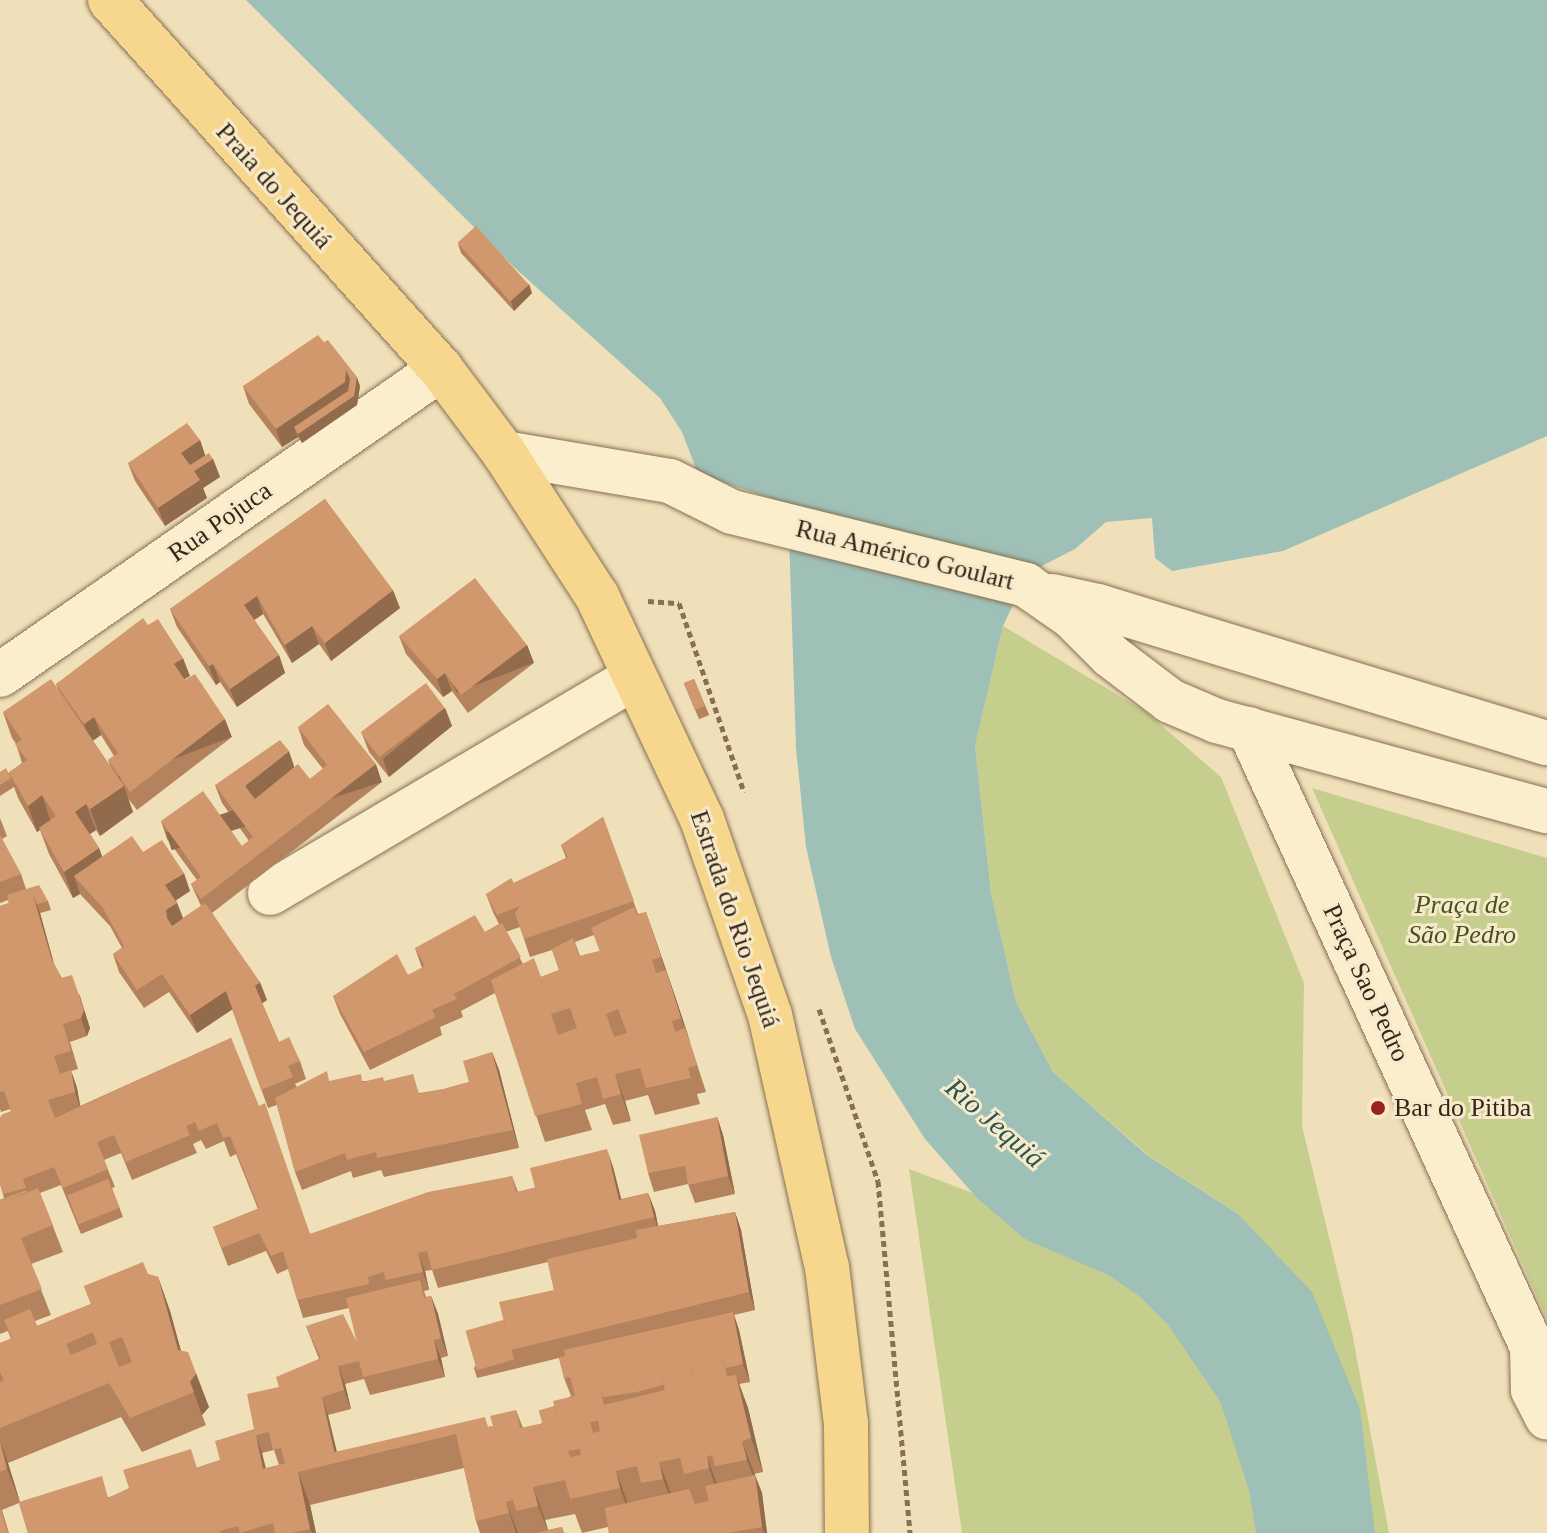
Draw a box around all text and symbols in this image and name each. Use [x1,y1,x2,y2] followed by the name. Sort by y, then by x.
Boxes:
[209,117,339,255] street label: Praia do Jequiá
[162,475,278,569] street label: Rua Pojuca
[792,513,1018,597] street label: Rua Américo Goulart
[683,806,787,1032] street label: Estrada do Rio Jequiá
[1408,889,1516,950] park label: Praça de São Pedro
[1316,899,1416,1067] street label: Praça Sao Pedro
[939,1071,1051,1175] water label: Rio Jequiá
[1394,1092,1531,1124] place label: Bar do Pitiba
[1369,1099,1387,1117] marker: Bar do Pitiba

